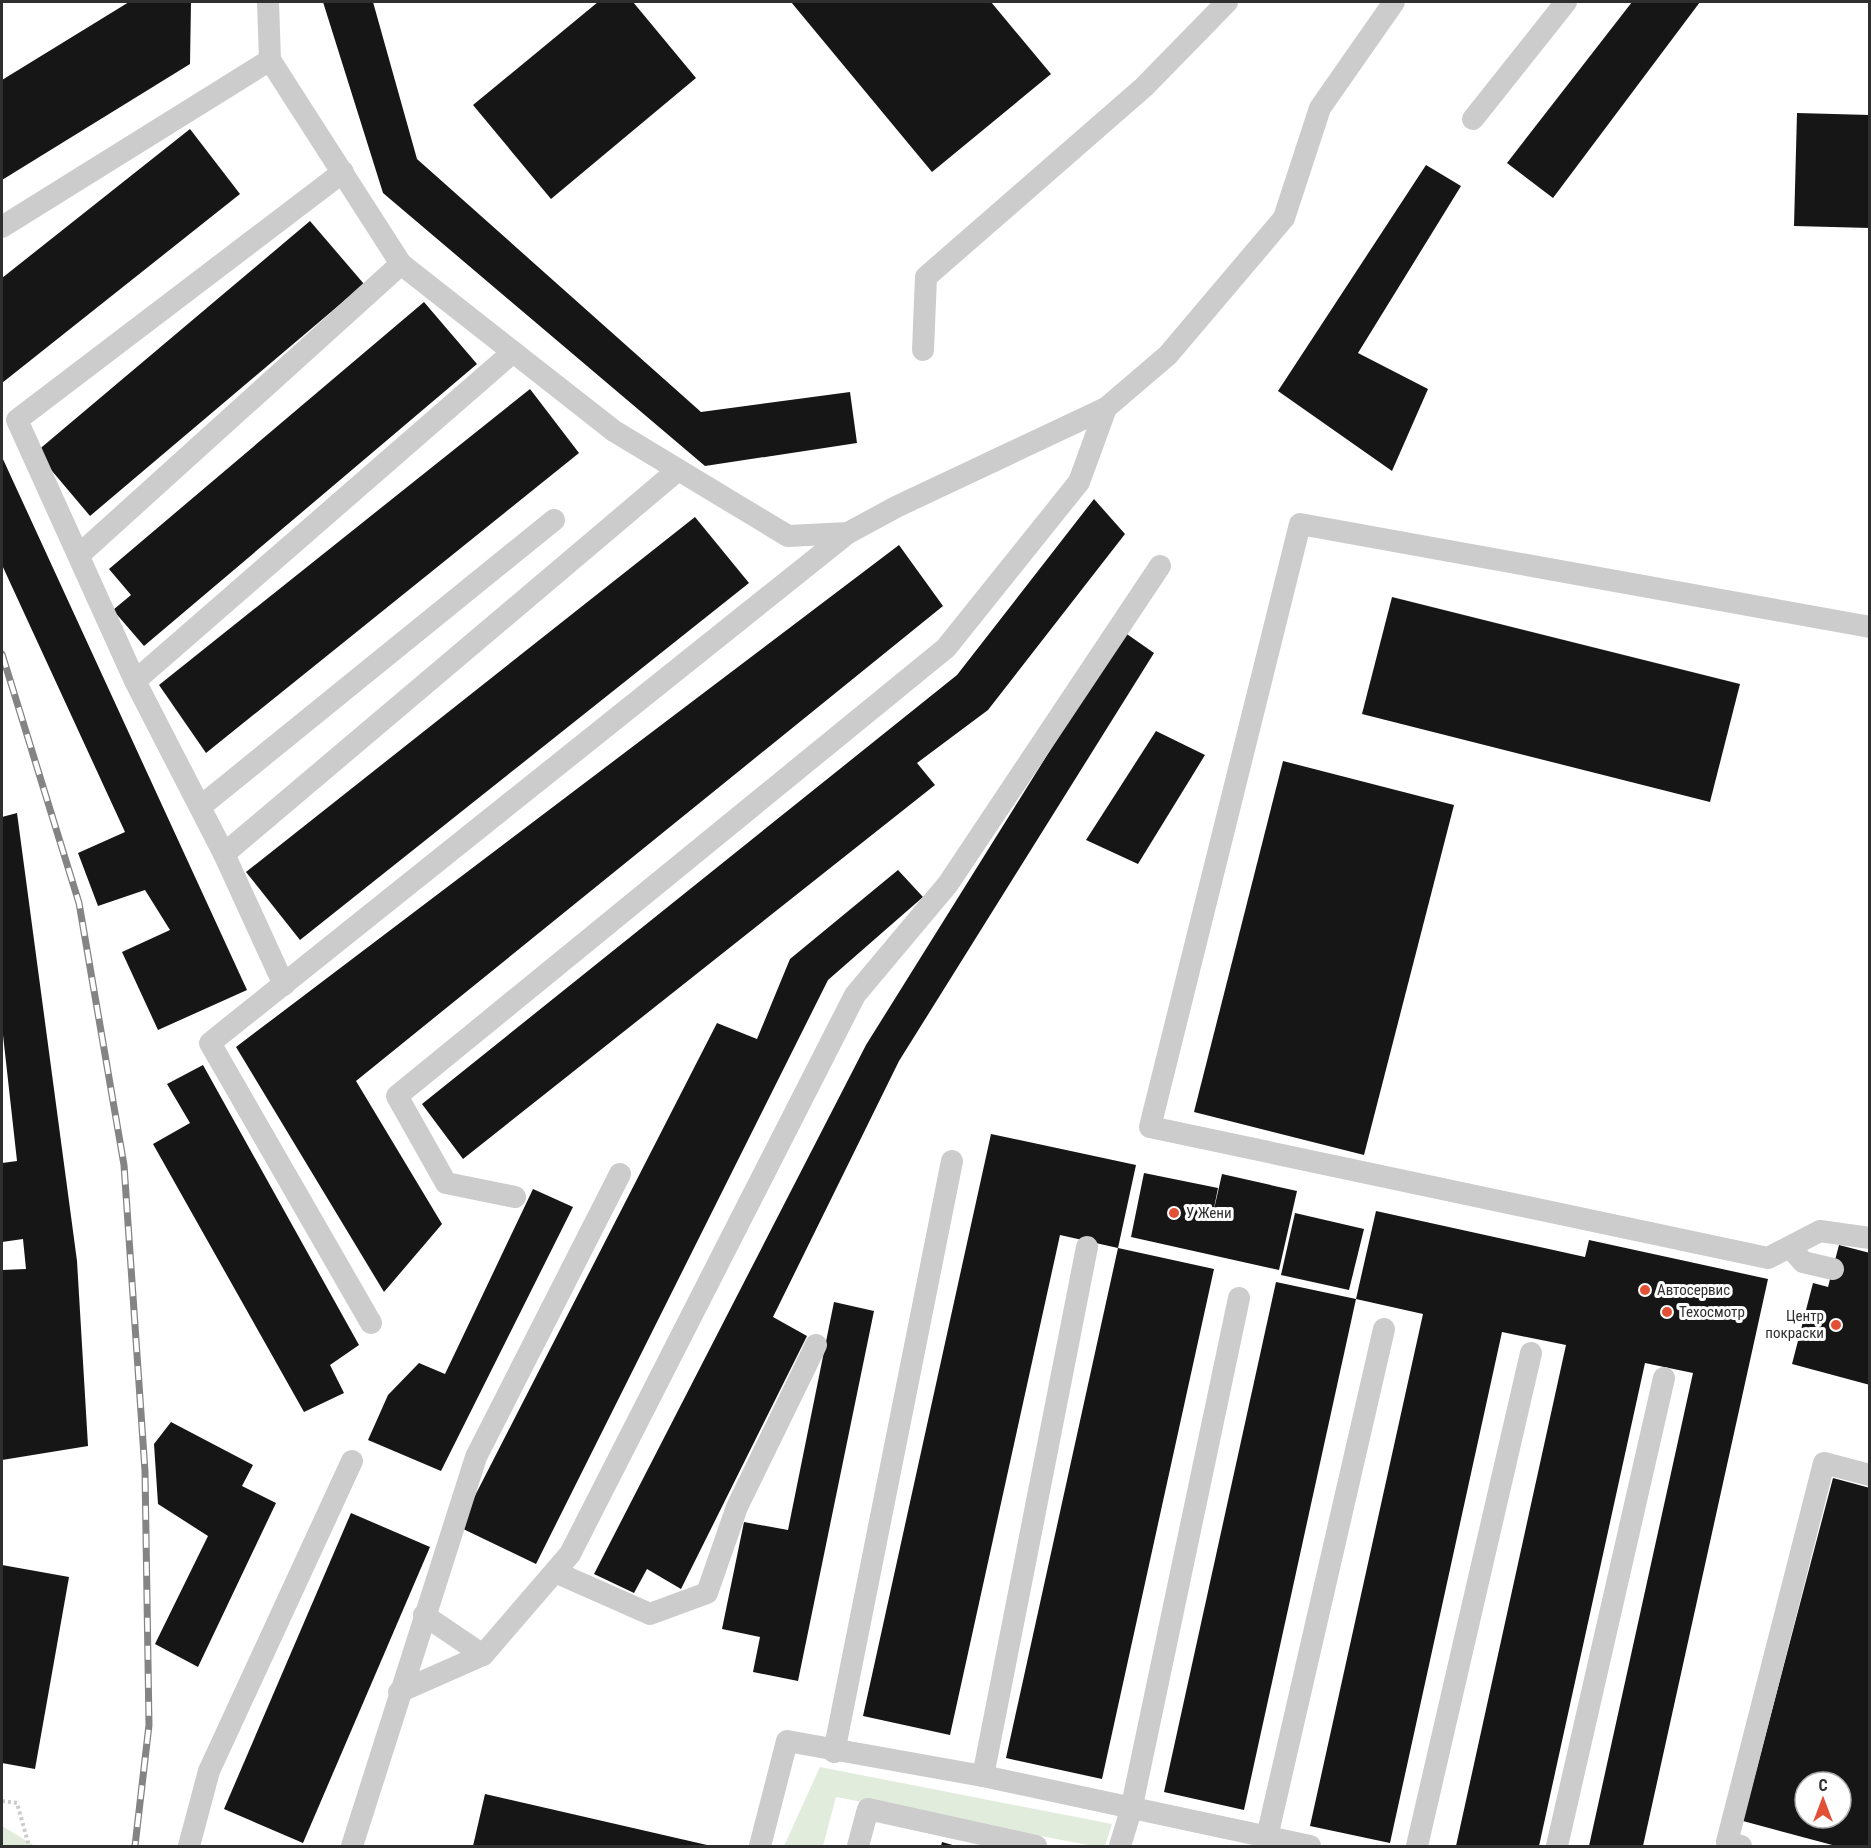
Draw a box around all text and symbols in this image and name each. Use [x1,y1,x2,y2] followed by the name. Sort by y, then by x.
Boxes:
[1186,1204,1232,1222] place label: У Жени
[1167,1206,1181,1220] marker: У Жени
[1657,1281,1730,1299] place label: Автосервис
[1638,1283,1652,1297] marker: Автосервис
[1679,1303,1745,1321] place label: Техосмотр
[1660,1305,1674,1319] marker: Техосмотр
[1765,1307,1824,1342] place label: Центр покраски
[1829,1318,1843,1332] marker: Центр покраски
[1793,1770,1853,1830] north arrow
[1818,1776,1828,1795] text: С

